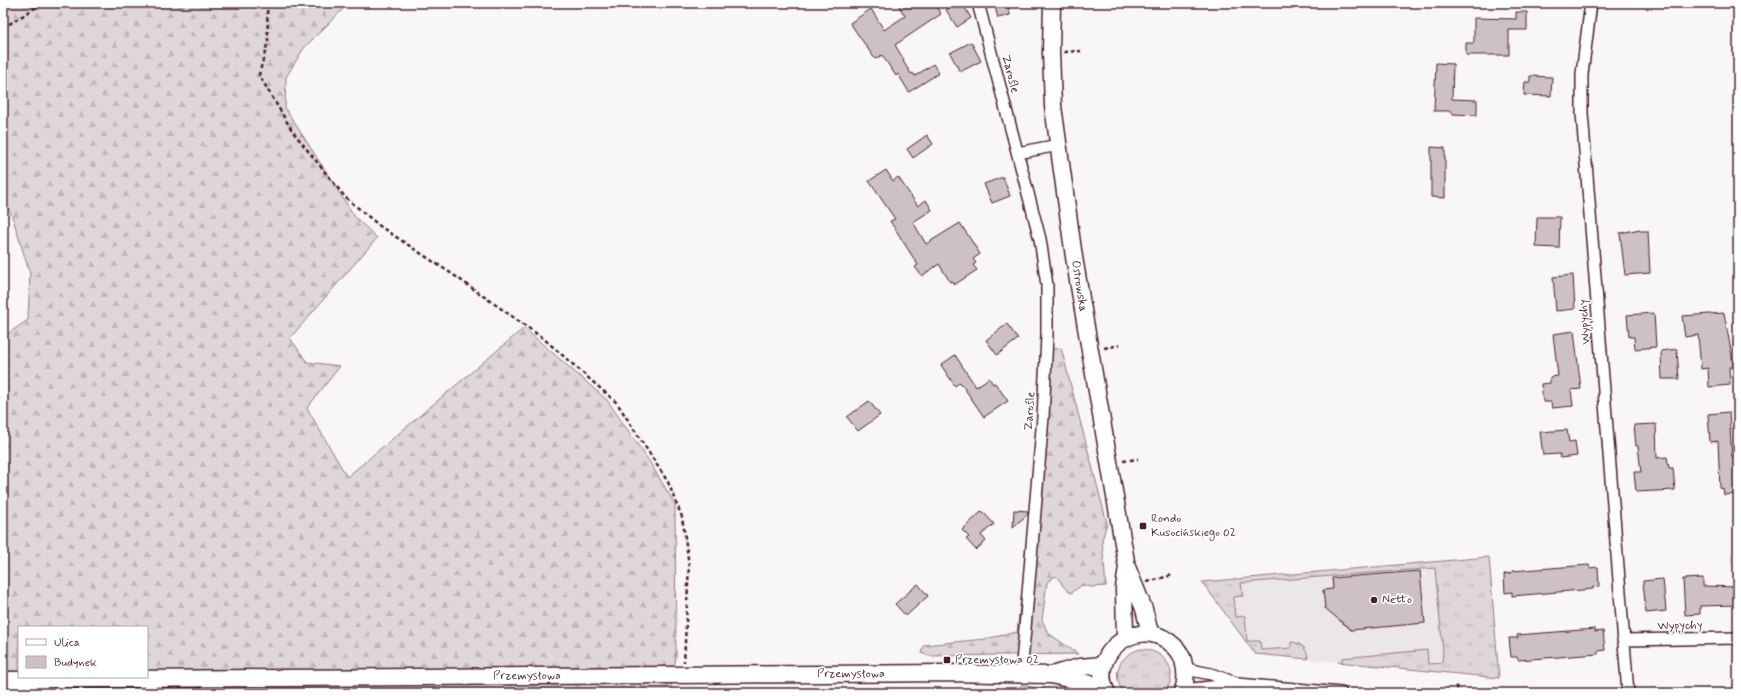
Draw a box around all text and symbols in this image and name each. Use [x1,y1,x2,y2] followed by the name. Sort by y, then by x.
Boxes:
[997,53,1023,95] street label: Zarośle
[1067,259,1091,313] street label: Ostrowska
[1575,299,1595,345] street label: Wypychy
[1021,391,1039,431] street label: Zarośle
[1151,511,1236,541] place label: Rondo Kusocińskiego 02
[1138,521,1148,531] marker: Rondo Kusocińskiego 02
[1382,592,1412,608] place label: Netto
[1369,595,1379,605] marker: Netto
[1657,618,1703,634] street label: Wypychy
[18,626,148,678] legend
[54,635,80,651] text: Ulica
[955,652,1039,668] place label: Przemysłowa 02
[54,655,97,671] text: Budynek
[942,655,952,665] marker: Przemysłowa 02
[817,666,885,682] street label: Przemysłowa
[493,668,561,684] street label: Przemysłowa

